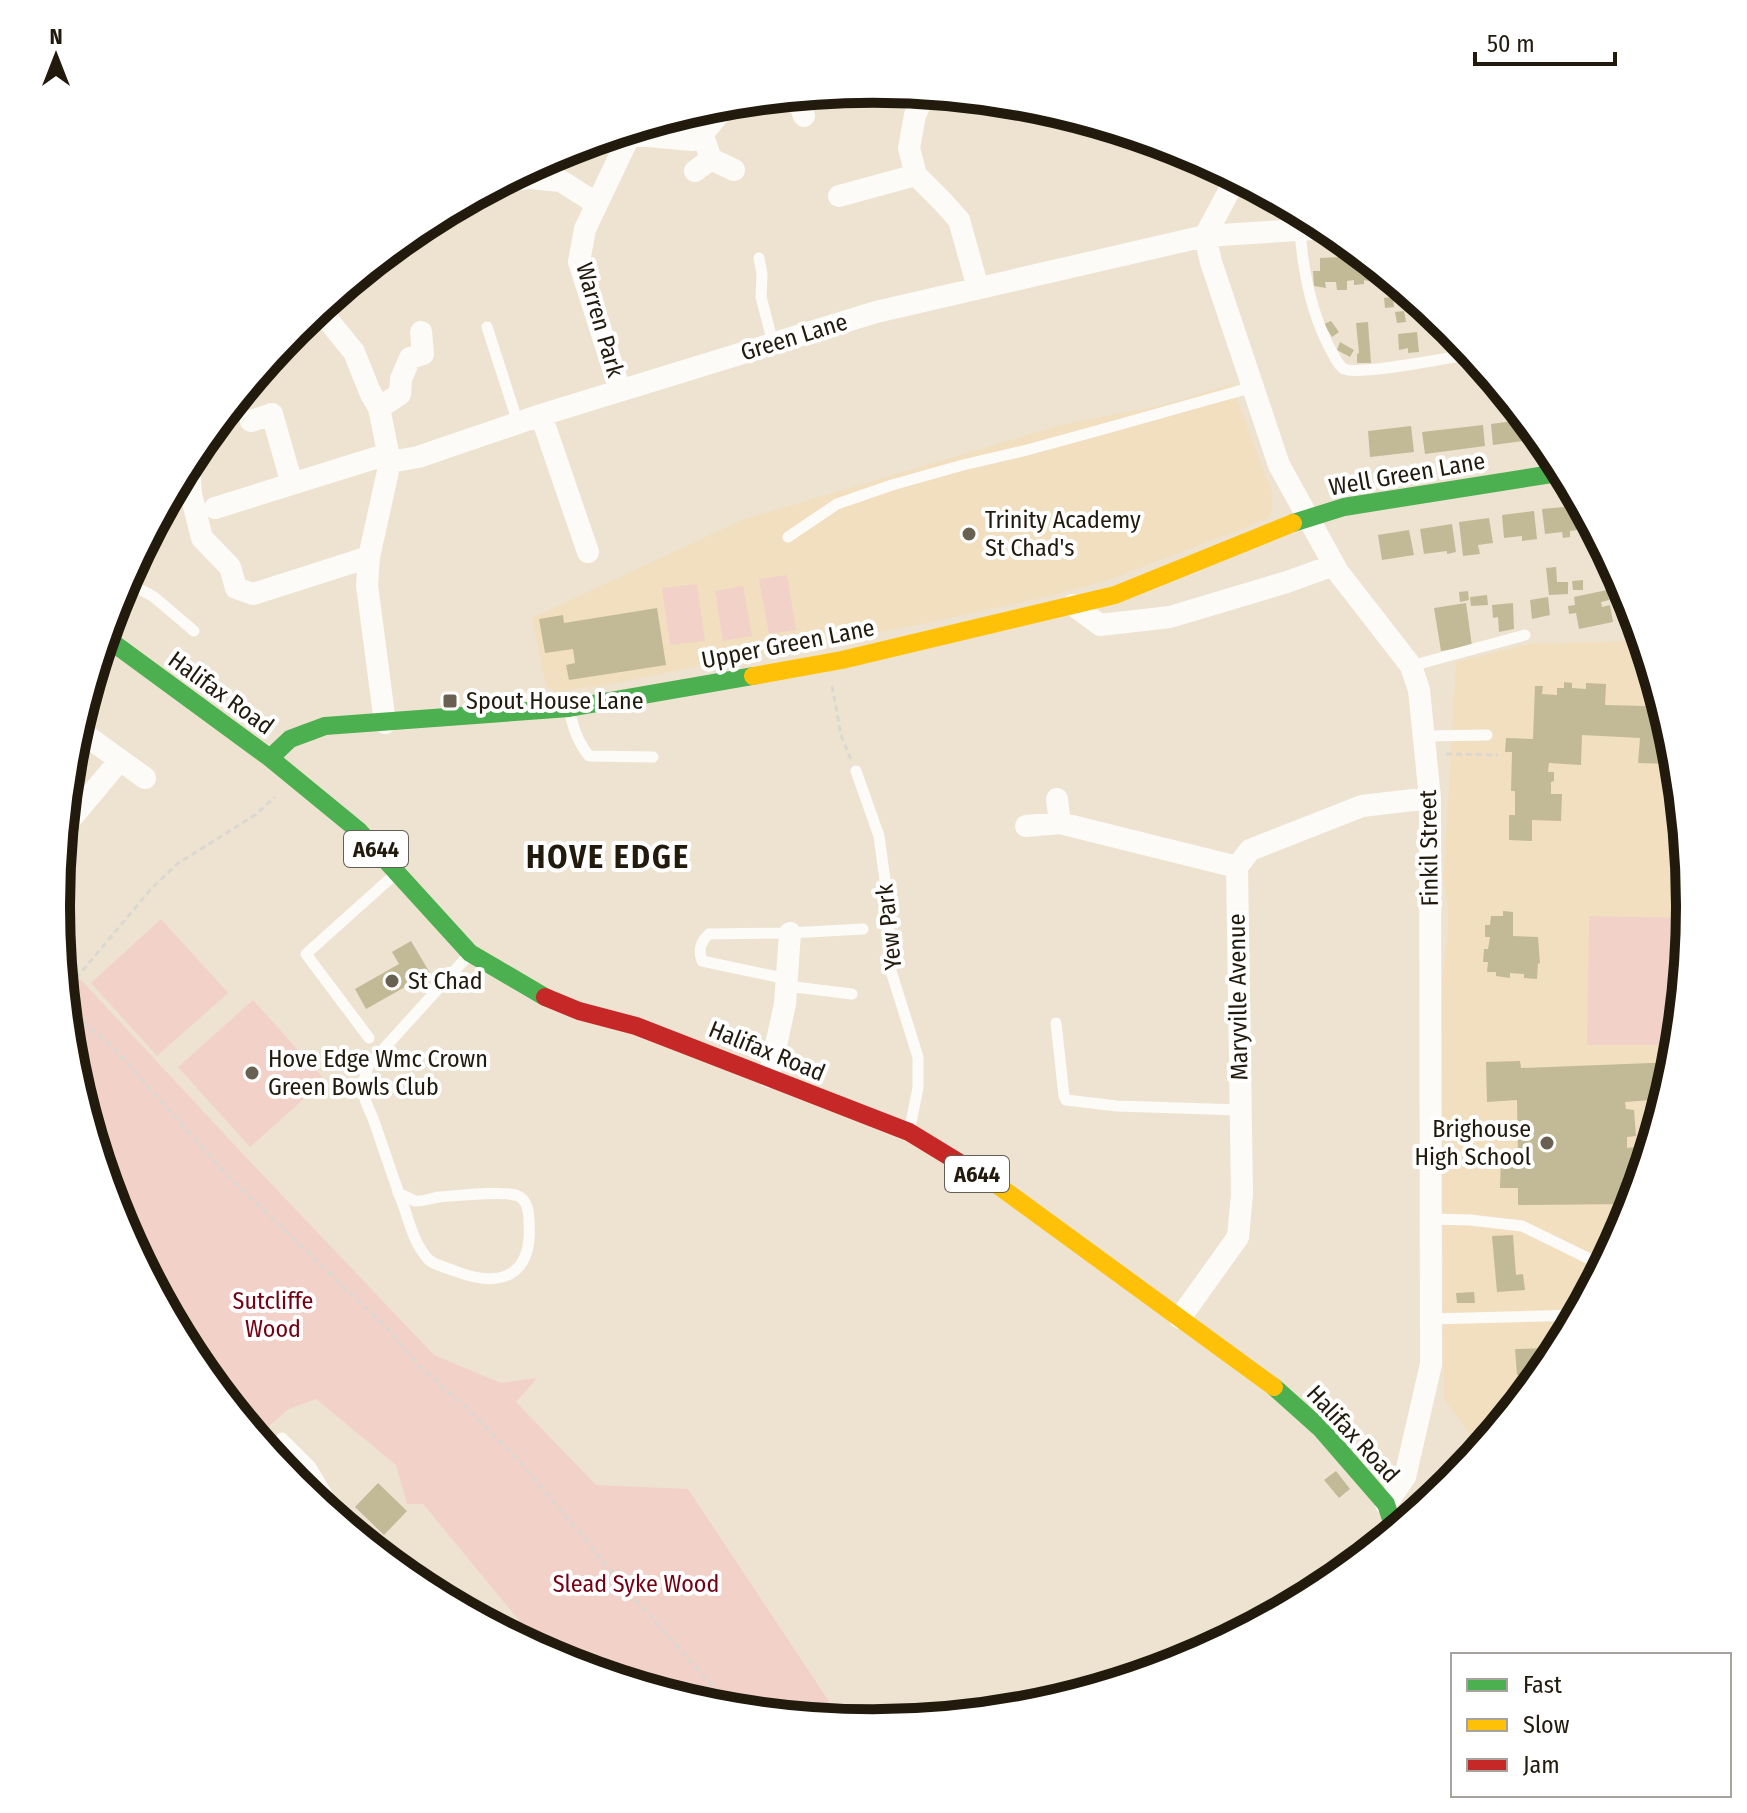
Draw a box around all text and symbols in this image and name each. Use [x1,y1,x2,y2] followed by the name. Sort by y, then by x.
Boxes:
[16,16,96,96] north arrow
[1475,16,1615,66] scale bar
[49,23,63,50] text: N
[1487,30,1535,58] text: 50 m
[570,259,630,381] street label: Warren Park
[737,308,851,366] street label: Green Lane
[1327,446,1487,502] street label: Well Green Lane
[985,506,1141,562] place label: Trinity Academy St Chad's
[960,525,978,543] marker: Trinity Academy St Chad's
[699,613,877,675] street label: Upper Green Lane
[163,646,279,740] street label: Halifax Road
[466,687,644,715] place label: Spout House Lane
[441,692,459,710] marker: Spout House Lane
[1414,789,1444,907] street label: Finkil Street
[344,831,408,867] road number: A644
[526,838,690,876] district label: HOVE EDGE
[870,882,907,971] street label: Yew Park
[1223,913,1253,1081] street label: Maryville Avenue
[408,967,483,995] place label: St Chad
[383,972,401,990] marker: St Chad
[705,1015,829,1087] street label: Halifax Road
[268,1045,488,1101] place label: Hove Edge Wmc Crown Green Bowls Club
[243,1064,261,1082] marker: Hove Edge Wmc Crown Green Bowls Club
[1414,1115,1531,1171] place label: Brighouse High School
[1538,1134,1556,1152] marker: Brighouse High School
[945,1156,1009,1192] road number: A644
[233,1287,313,1343] park label: Sutcliffe Wood
[1301,1379,1405,1489] street label: Halifax Road
[553,1570,719,1598] park label: Slead Syke Wood
[1451,1653,1731,1797] legend
[1523,1671,1562,1699] text: Fast
[1523,1711,1570,1739] text: Slow
[1523,1751,1560,1779] text: Jam

